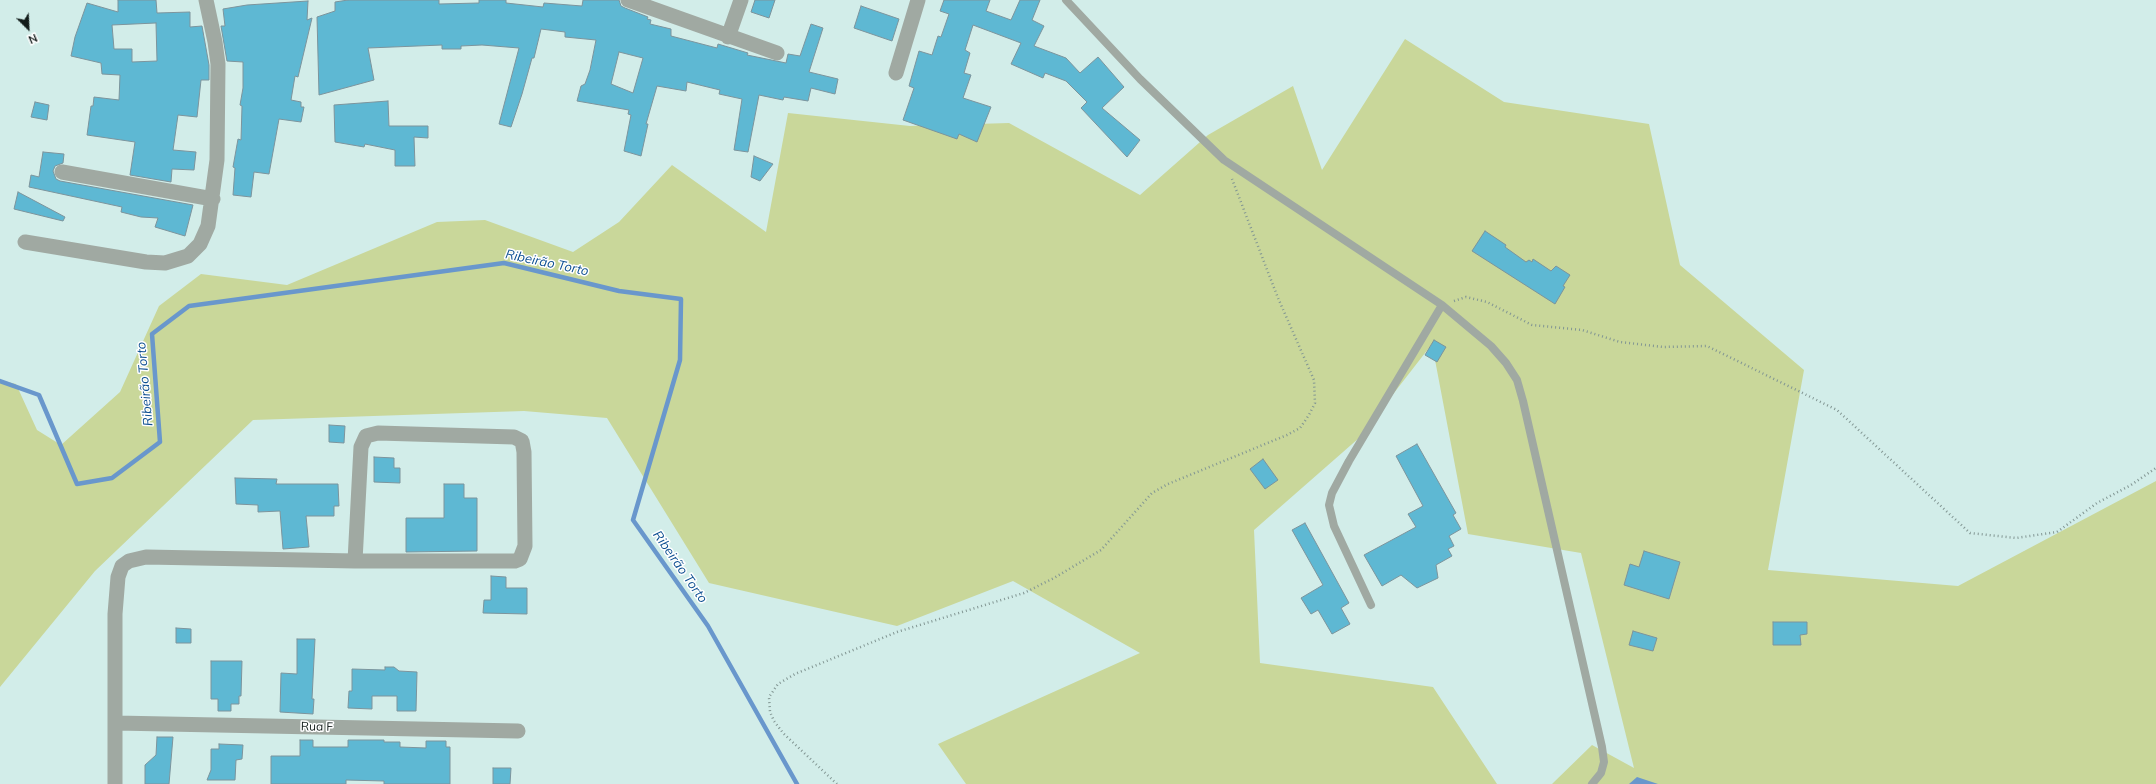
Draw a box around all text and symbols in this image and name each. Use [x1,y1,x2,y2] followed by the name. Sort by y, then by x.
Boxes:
[8,8,48,48] north arrow
[26,31,40,47] text: N
[504,247,590,279] water label: Ribeirão Torto
[134,341,156,427] water label: Ribeirão Torto
[649,528,711,606] water label: Ribeirão Torto
[301,720,333,734] street label: Rua F

